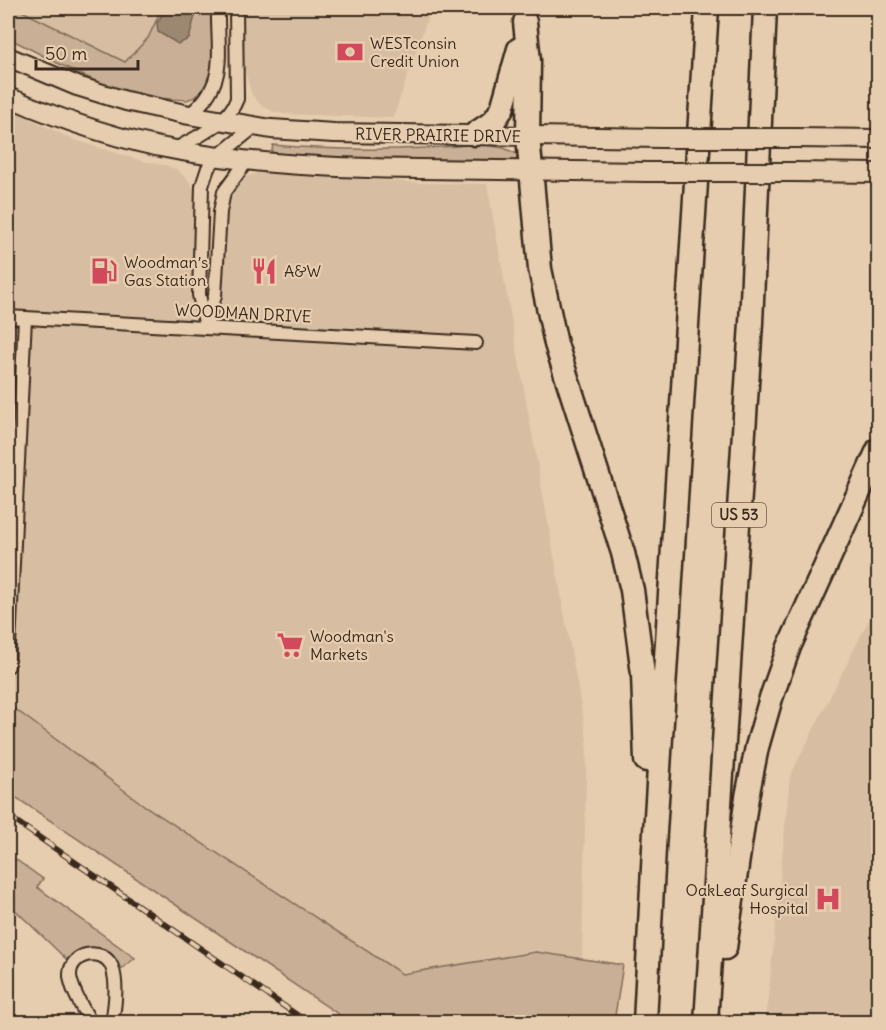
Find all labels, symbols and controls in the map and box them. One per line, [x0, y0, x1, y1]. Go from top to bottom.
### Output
scale bar [36, 33, 138, 71]
place label: WESTconsin Credit Union [370, 33, 459, 71]
bank icon: WESTconsin Credit Union [335, 37, 365, 67]
text: 50 m [45, 42, 87, 65]
street label: RIVER PRAIRIE DRIVE [355, 124, 521, 146]
place label: Woodman’s Gas Station [124, 252, 208, 290]
fuel station icon: Woodman’s Gas Station [89, 256, 119, 286]
restaurant icon: A&W [249, 256, 279, 286]
place label: A&W [284, 261, 322, 281]
street label: WOODMAN DRIVE [174, 299, 312, 327]
road number: US 53 [712, 503, 766, 527]
place label: Woodman's Markets [310, 626, 394, 664]
supermarket icon: Woodman's Markets [275, 630, 305, 660]
place label: OakLeaf Surgical Hospital [686, 880, 808, 918]
hospital icon: OakLeaf Surgical Hospital [813, 884, 843, 914]

